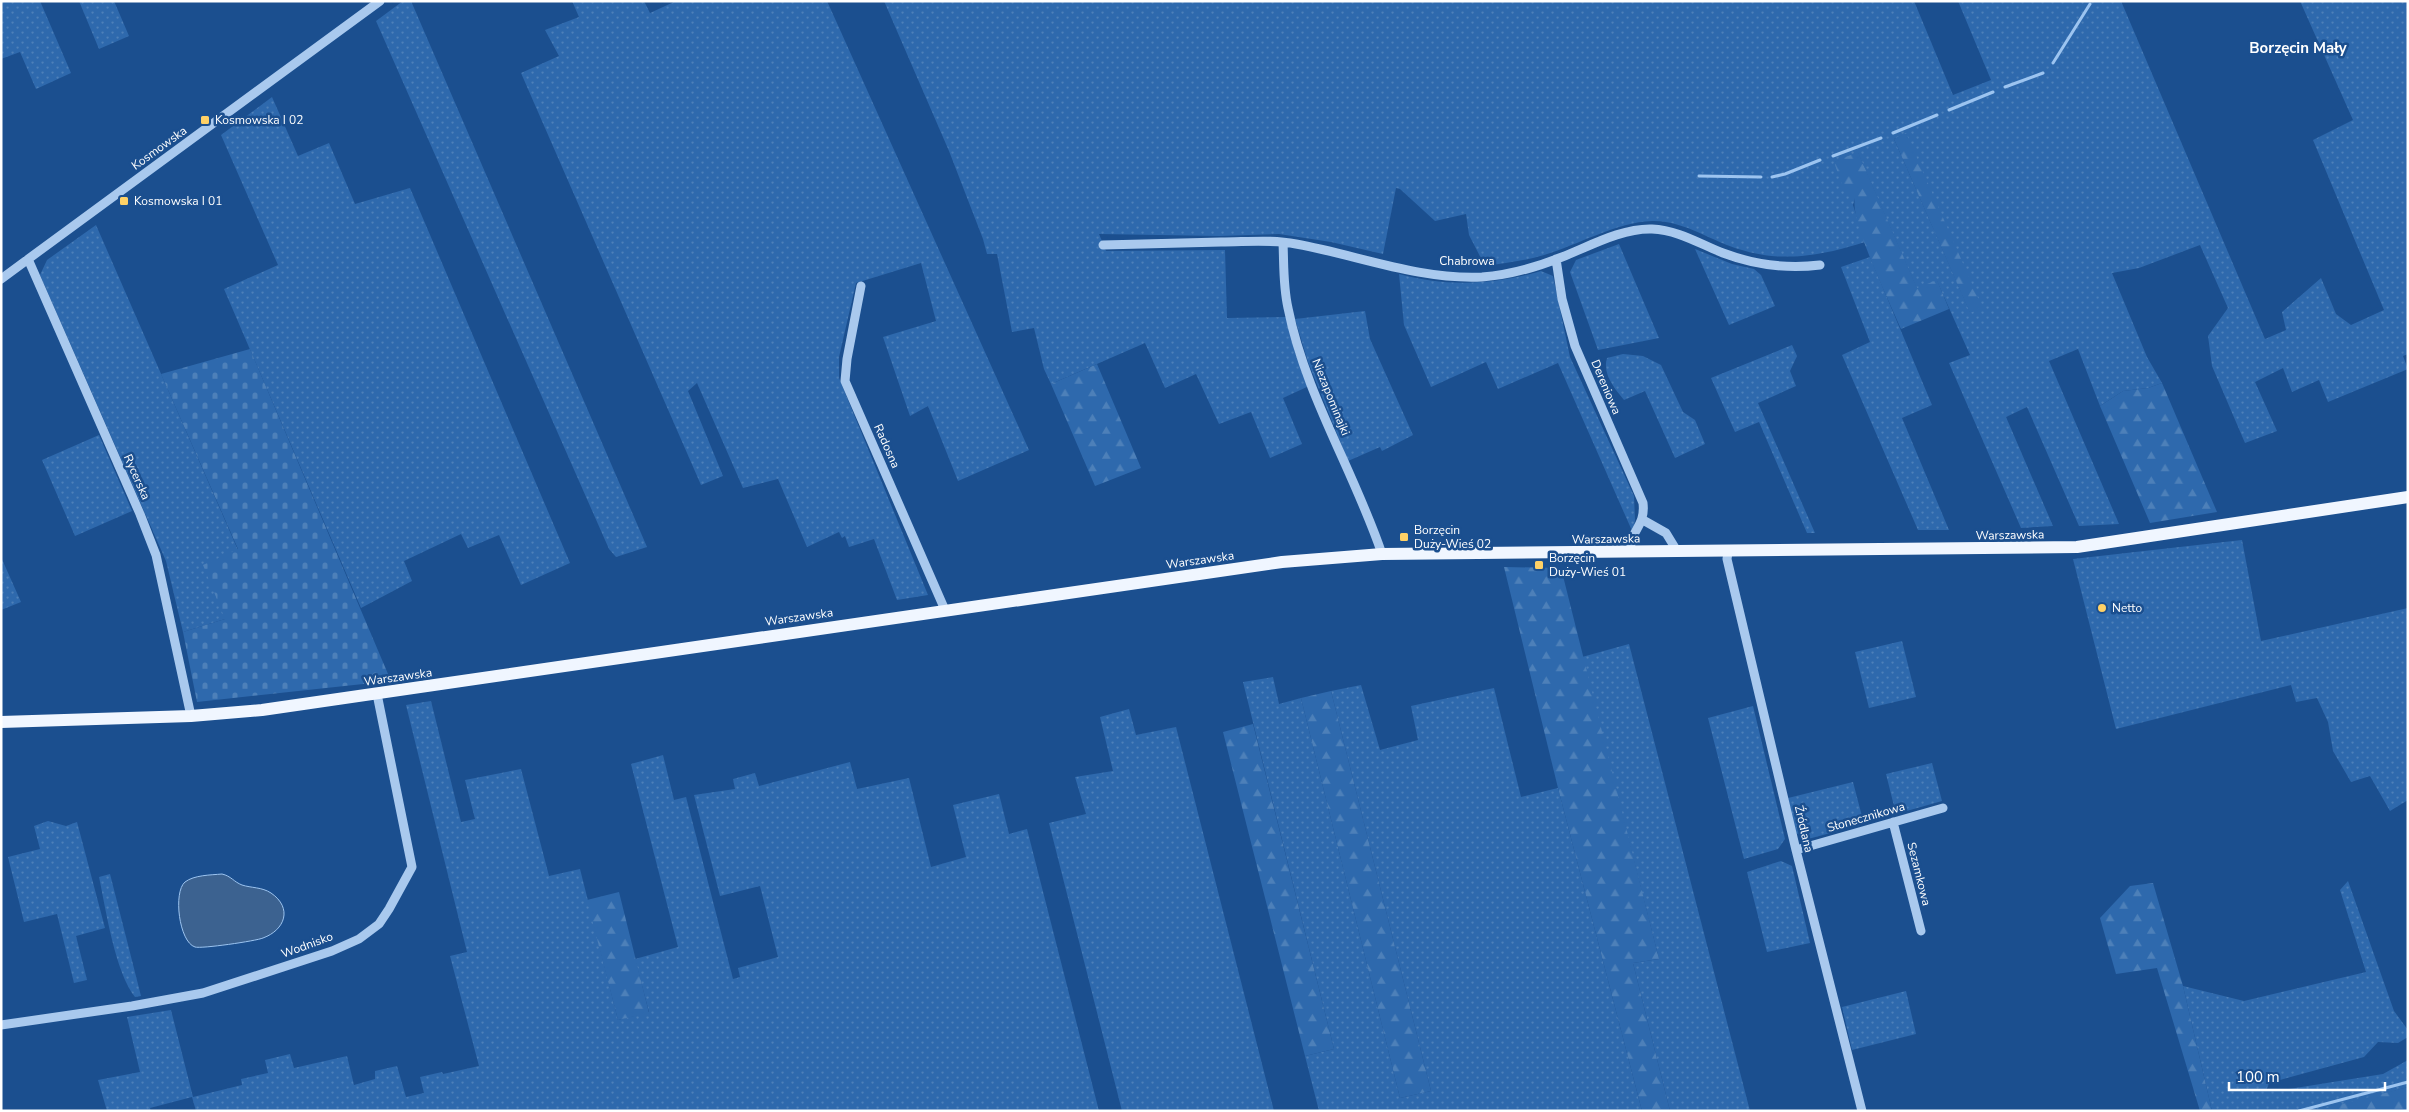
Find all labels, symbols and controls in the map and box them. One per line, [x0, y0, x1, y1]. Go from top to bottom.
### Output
district label: Borzęcin Mały [2249, 38, 2347, 58]
place label: Kosmowska I 02 [215, 112, 303, 128]
marker: Kosmowska I 02 [199, 114, 211, 126]
street label: Kosmowska [128, 123, 190, 173]
place label: Kosmowska I 01 [134, 193, 222, 209]
marker: Kosmowska I 01 [118, 195, 130, 207]
street label: Chabrowa [1439, 253, 1495, 269]
street label: Niezapominajki [1308, 356, 1354, 438]
street label: Dereniowa [1587, 357, 1625, 417]
street label: Radosna [870, 421, 904, 471]
street label: Rycerska [120, 452, 154, 502]
place label: Borzęcin Duży-Wieś 02 [1414, 522, 1491, 552]
street label: Warszawska [1976, 526, 2044, 544]
street label: Warszawska [1572, 530, 1640, 548]
marker: Borzęcin Duży-Wieś 02 [1398, 531, 1410, 543]
street label: Warszawska [1165, 547, 1235, 573]
place label: Borzęcin Duży-Wieś 01 [1549, 550, 1626, 580]
marker: Borzęcin Duży-Wieś 01 [1533, 559, 1545, 571]
place label: Netto [2112, 600, 2142, 616]
marker: Netto [2096, 602, 2108, 614]
street label: Warszawska [764, 604, 834, 630]
street label: Warszawska [363, 664, 433, 690]
street label: Słonecznikowa [1825, 798, 1907, 836]
street label: Źródlana [1791, 804, 1817, 854]
street label: Sezamkowa [1903, 841, 1935, 907]
street label: Wodnisko [279, 928, 335, 962]
scale bar [2229, 1060, 2385, 1092]
text: 100 m [2236, 1067, 2280, 1087]

